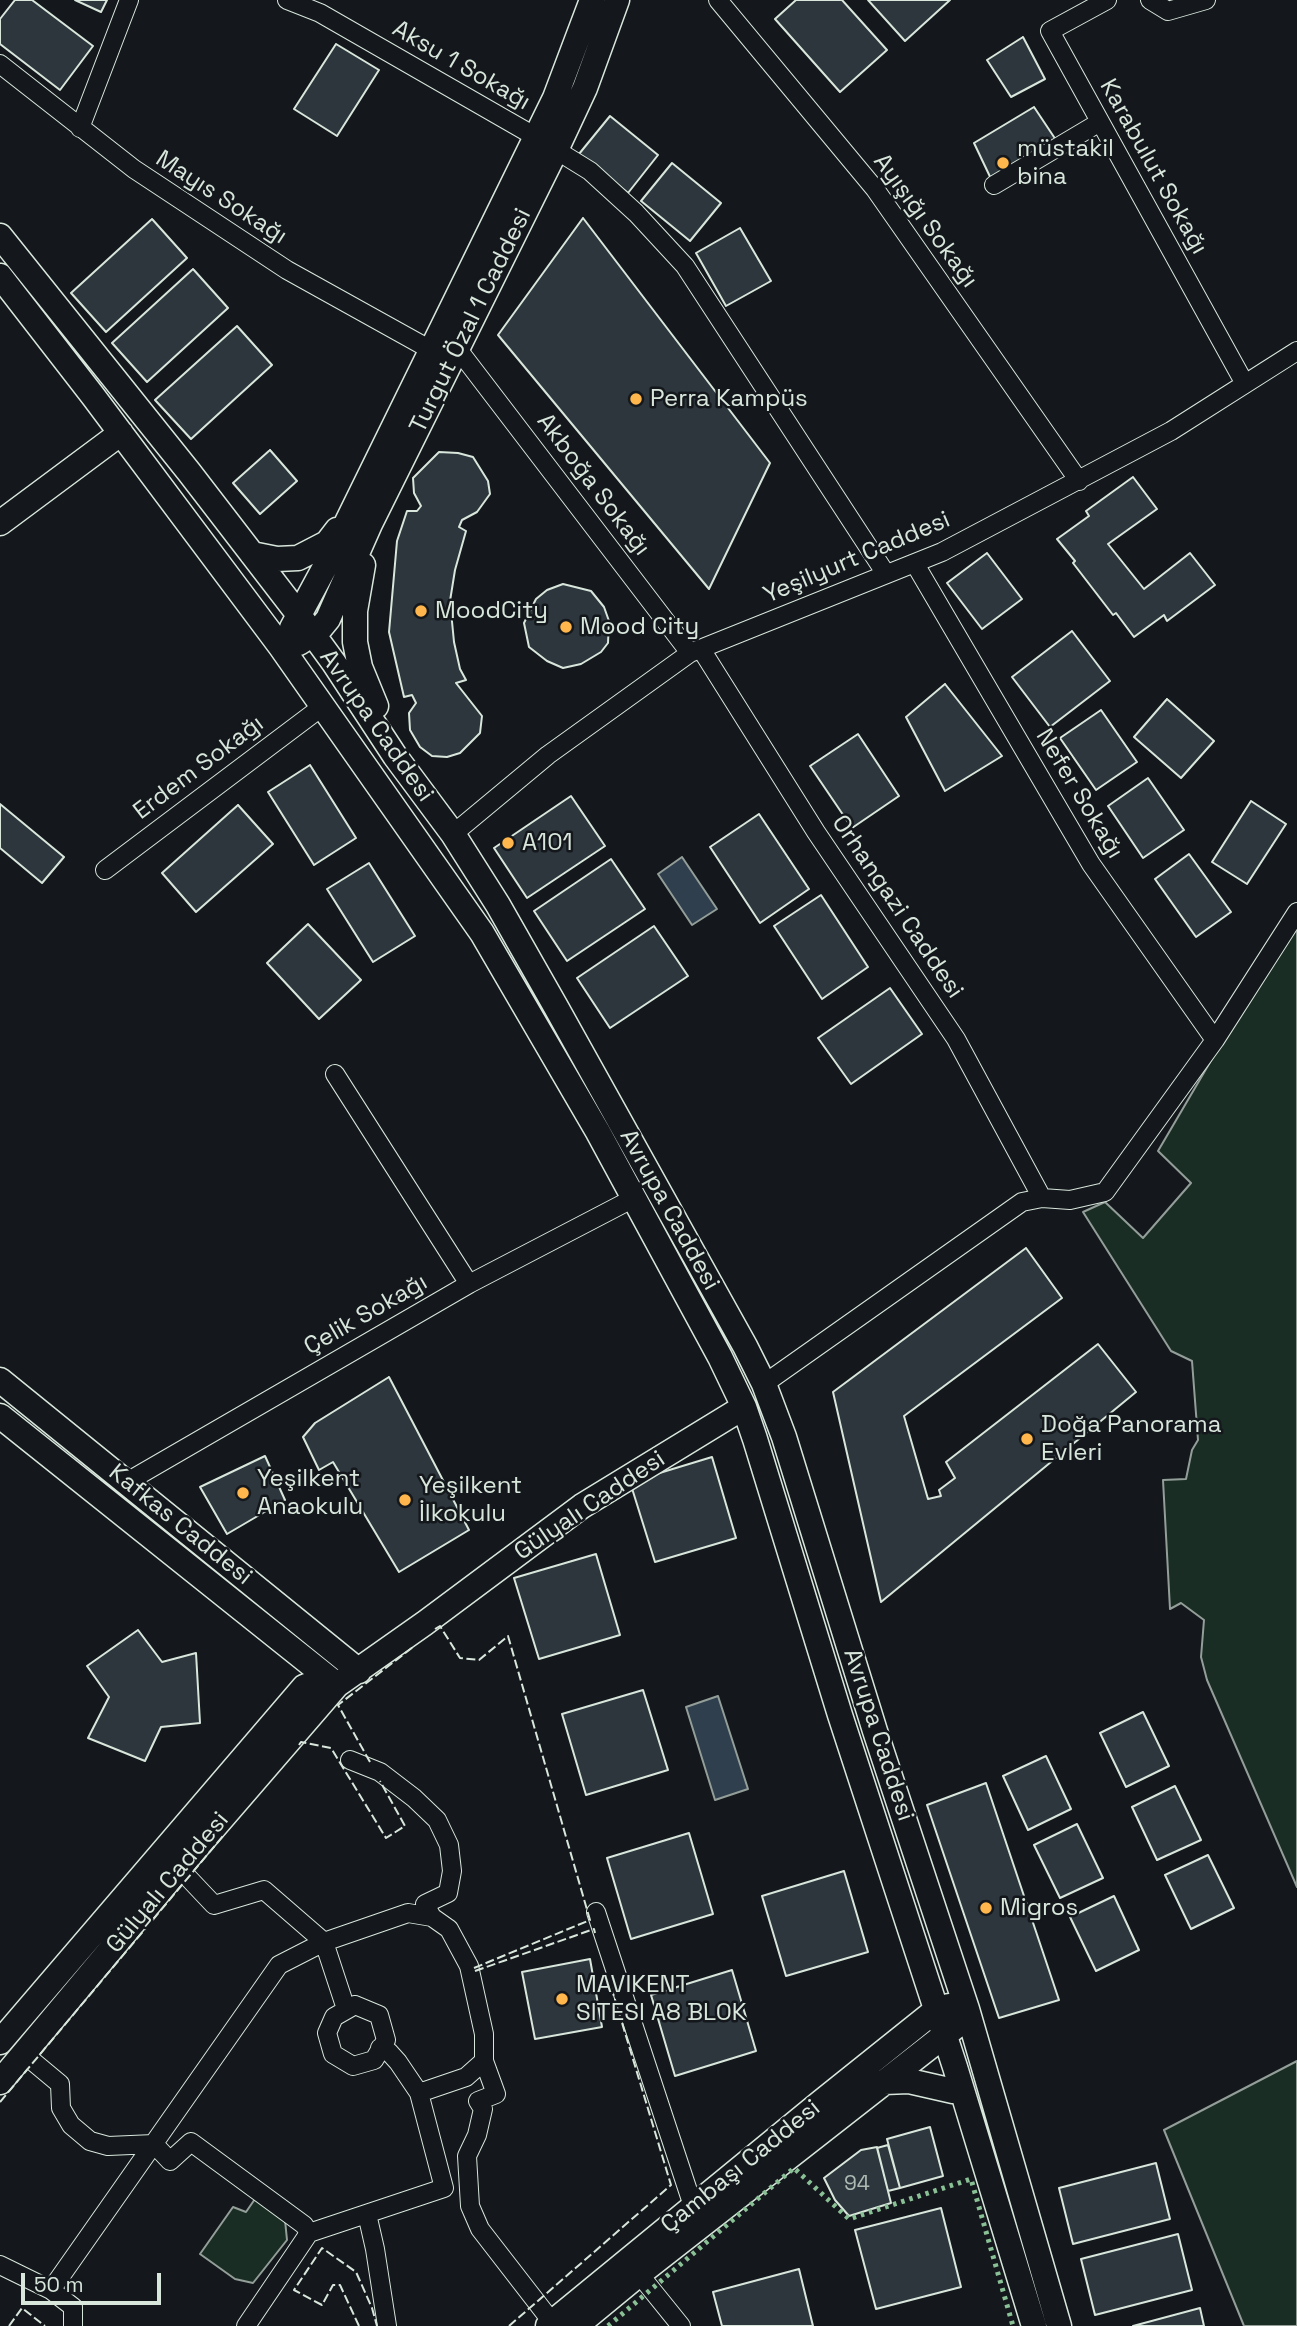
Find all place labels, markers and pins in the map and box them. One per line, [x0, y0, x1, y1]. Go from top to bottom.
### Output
place label: müstakil bina [1017, 135, 1114, 191]
marker: müstakil bina [995, 155, 1011, 171]
place label: Perra Kampüs [650, 385, 808, 413]
marker: Perra Kampüs [628, 391, 644, 407]
place label: MoodCity [435, 597, 548, 625]
marker: MoodCity [413, 603, 429, 619]
place label: Mood City [580, 613, 699, 641]
marker: Mood City [558, 619, 574, 635]
place label: A101 [522, 829, 573, 857]
marker: A101 [500, 835, 516, 851]
place label: Doğa Panorama Evleri [1041, 1411, 1221, 1467]
marker: Doğa Panorama Evleri [1019, 1431, 1035, 1447]
place label: Yeşilkent Anaokulu [257, 1465, 363, 1521]
place label: Yeşilkent İlkokulu [419, 1472, 522, 1528]
marker: Yeşilkent Anaokulu [235, 1485, 251, 1501]
marker: Yeşilkent İlkokulu [397, 1492, 413, 1508]
place label: Migros [1000, 1894, 1078, 1922]
marker: Migros [978, 1900, 994, 1916]
place label: MAVIKENT SITESI A8 BLOK [576, 1971, 746, 2027]
marker: MAVIKENT SITESI A8 BLOK [554, 1991, 570, 2007]

